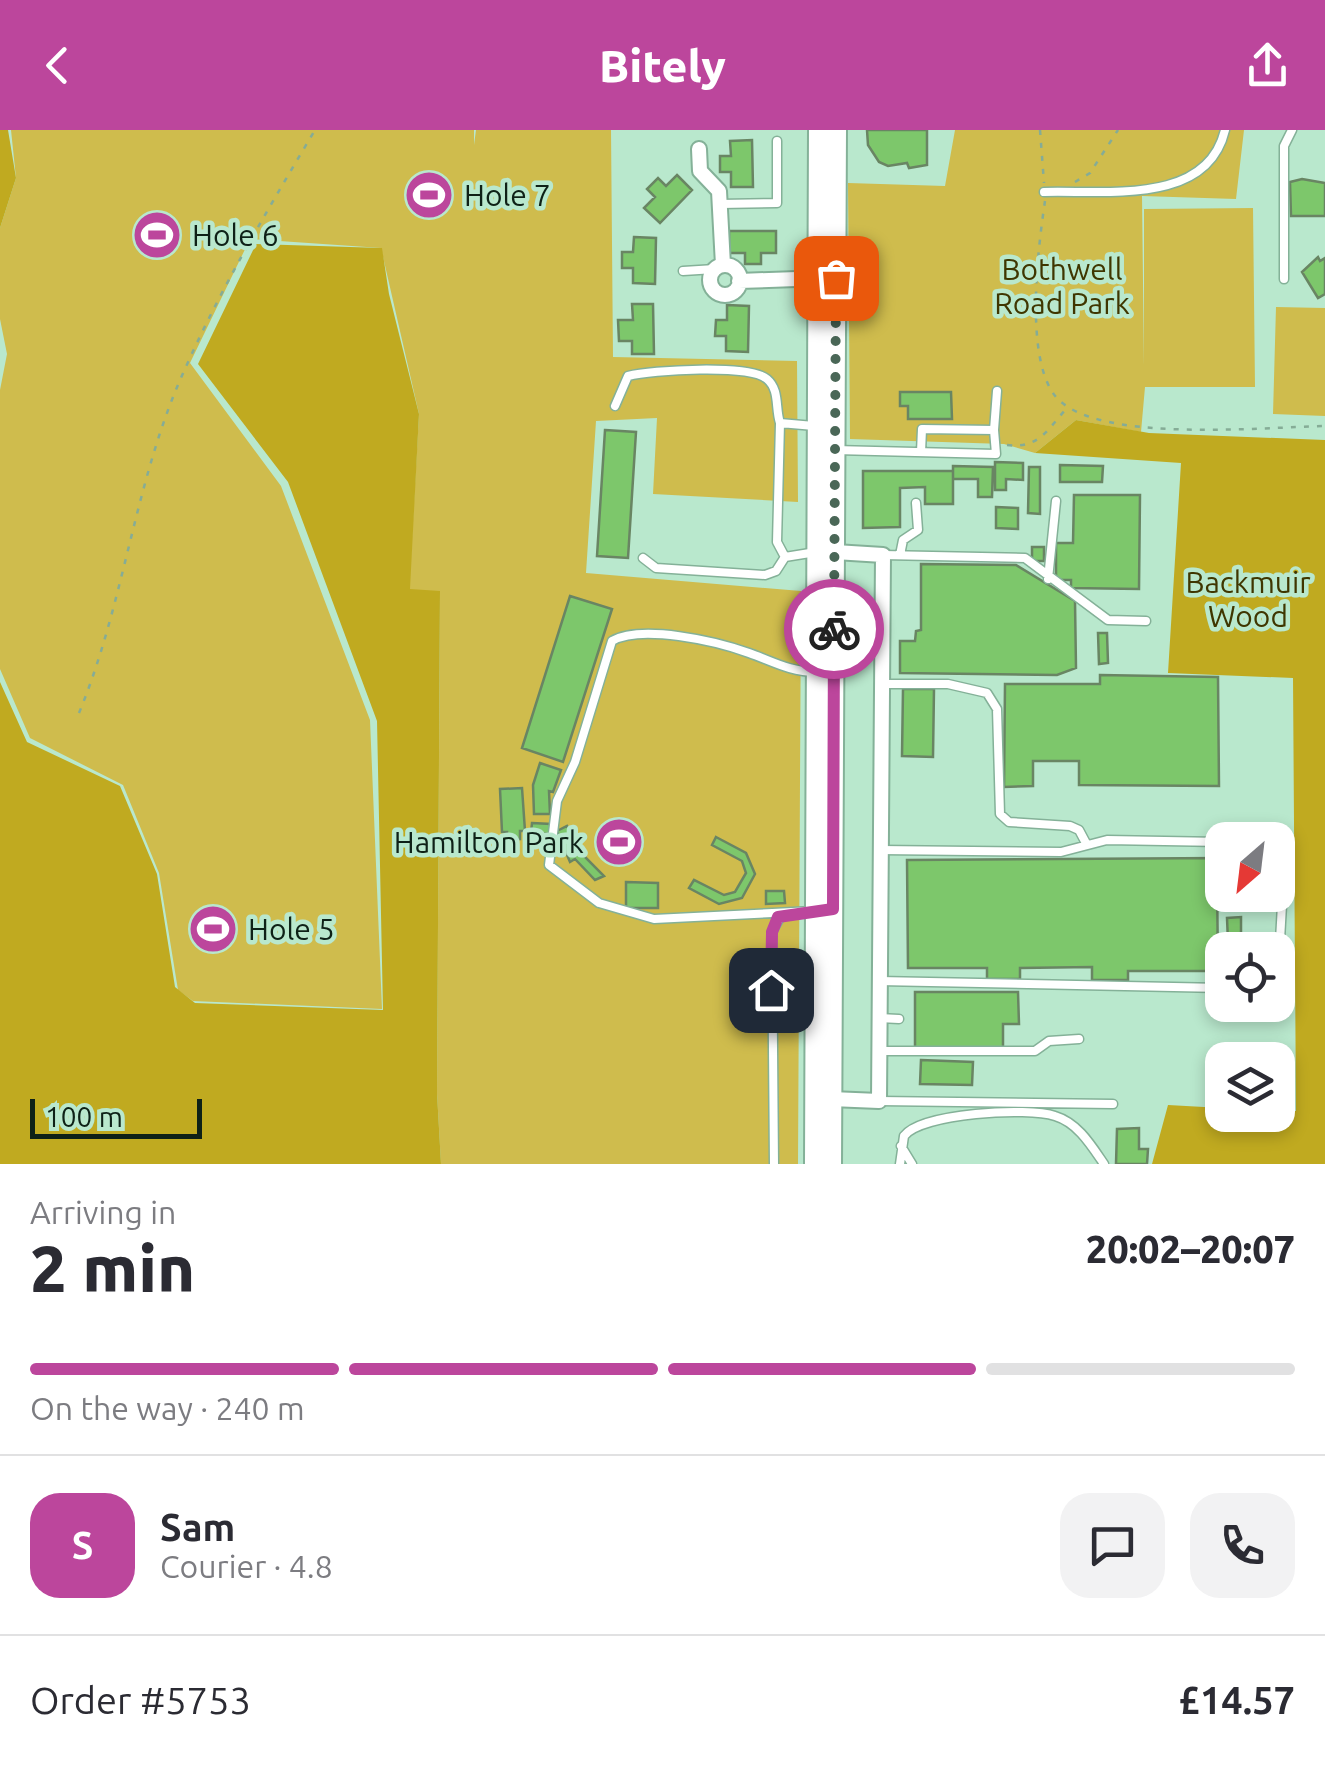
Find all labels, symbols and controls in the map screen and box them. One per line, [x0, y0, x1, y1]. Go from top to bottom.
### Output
icon: back [30, 38, 85, 93]
icon: share [1240, 38, 1295, 93]
text: Bitely [599, 40, 726, 91]
sports icon: Hole 7 [403, 169, 455, 221]
place label: Hole 7 [464, 178, 551, 212]
sports icon: Hole 6 [131, 209, 183, 261]
place label: Hole 6 [192, 218, 279, 252]
pin [794, 236, 879, 321]
icon: bag [809, 251, 864, 306]
park label: Bothwell Road Park [994, 252, 1130, 320]
park label: Backmuir Wood [1185, 565, 1311, 633]
courier [784, 579, 884, 679]
icon: bike [807, 602, 862, 657]
sports icon: Hamilton Park [593, 816, 645, 868]
north arrow [1205, 822, 1295, 912]
map controls [1205, 822, 1295, 1132]
place label: Hamilton Park [394, 825, 584, 859]
sports icon: Hole 5 [187, 903, 239, 955]
place label: Hole 5 [248, 912, 335, 946]
button: locate [1205, 932, 1295, 1022]
pin [729, 948, 814, 1033]
icon: home [744, 963, 799, 1018]
button: layers [1205, 1042, 1295, 1132]
scale bar [30, 1094, 202, 1138]
text: 100 m [45, 1101, 123, 1132]
text: Arriving in [30, 1194, 176, 1230]
text: 20:02–20:07 [1086, 1228, 1295, 1270]
text: 2 min [30, 1231, 195, 1304]
text: On the way · 240 m [30, 1390, 305, 1426]
button: chat [1060, 1493, 1165, 1598]
button: phone [1190, 1493, 1295, 1598]
text: Sam [160, 1506, 235, 1548]
text: S [72, 1524, 93, 1566]
text: Courier · 4.8 [160, 1548, 333, 1584]
text: Order #5753 [30, 1679, 251, 1721]
text: £14.57 [1178, 1679, 1295, 1721]

